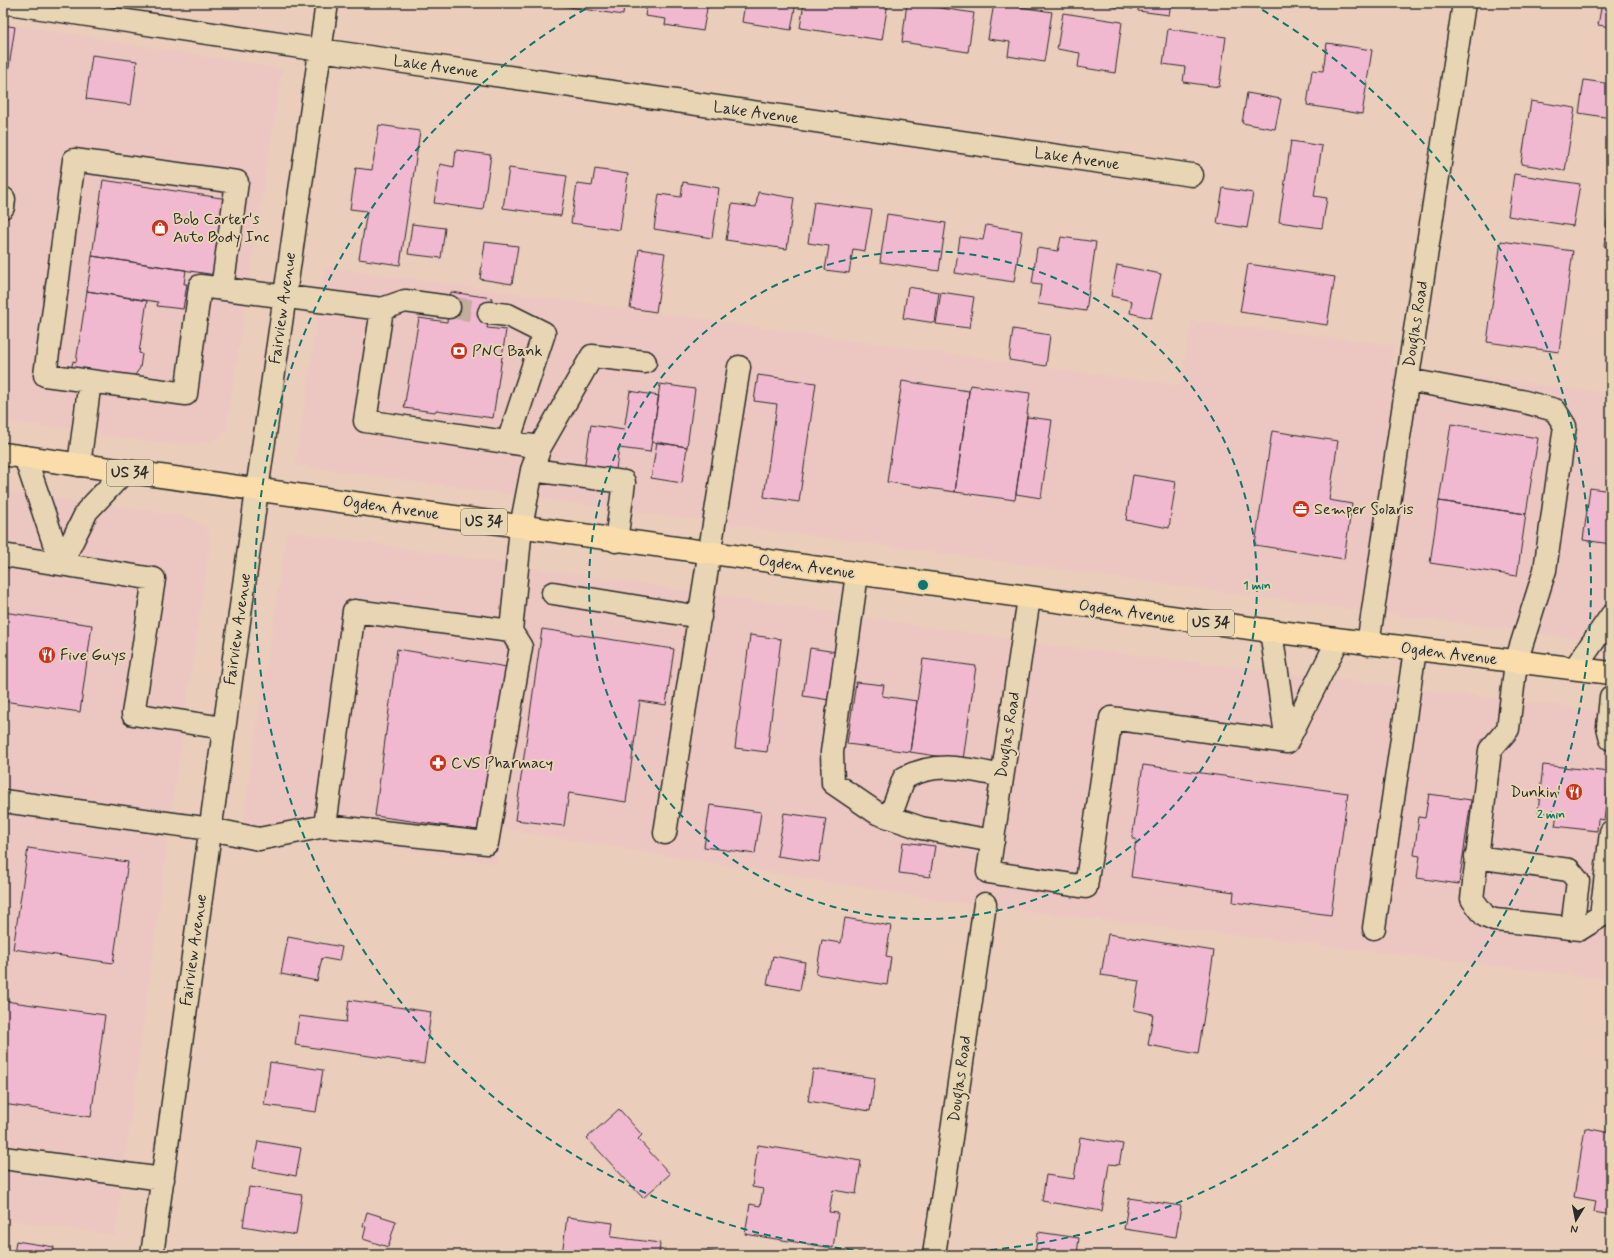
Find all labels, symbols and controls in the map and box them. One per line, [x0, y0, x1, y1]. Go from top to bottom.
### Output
street label: Lake Avenue [392, 51, 481, 83]
street label: Lake Avenue [712, 97, 801, 129]
street label: Lake Avenue [1033, 143, 1122, 175]
place label: Bob Carter's Auto Body Inc [173, 209, 269, 248]
shop icon: Bob Carter's Auto Body Inc [150, 218, 170, 238]
street label: Fairview Avenue [265, 251, 301, 365]
street label: Douglas Road [1399, 279, 1434, 369]
bank icon: PNC Bank [449, 341, 469, 361]
place label: PNC Bank [472, 341, 543, 362]
road number: US 34 [107, 460, 153, 486]
street label: Ogden Avenue [341, 491, 441, 525]
office icon: Semper Solaris [1291, 499, 1311, 519]
place label: Semper Solaris [1314, 499, 1414, 520]
road number: US 34 [461, 509, 507, 535]
street label: Ogden Avenue [757, 550, 857, 584]
street label: Fairview Avenue [220, 572, 256, 686]
centre of rings [916, 578, 930, 592]
text: 1 min [1243, 578, 1271, 594]
street label: Ogden Avenue [1077, 595, 1177, 629]
road number: US 34 [1188, 610, 1234, 636]
street label: Ogden Avenue [1399, 638, 1499, 670]
restaurant icon: Five Guys [37, 645, 57, 665]
place label: Five Guys [60, 645, 126, 666]
street label: Douglas Road [991, 690, 1026, 780]
pharmacy icon: CVS Pharmacy [428, 753, 448, 773]
place label: CVS Pharmacy [451, 753, 553, 774]
place label: Dunkin' [1510, 782, 1561, 803]
restaurant icon: Dunkin' [1564, 782, 1584, 802]
text: 2 min [1537, 807, 1565, 823]
street label: Fairview Avenue [176, 893, 212, 1007]
street label: Douglas Road [944, 1034, 977, 1124]
north arrow [1556, 1200, 1596, 1240]
text: N [1570, 1221, 1579, 1236]

